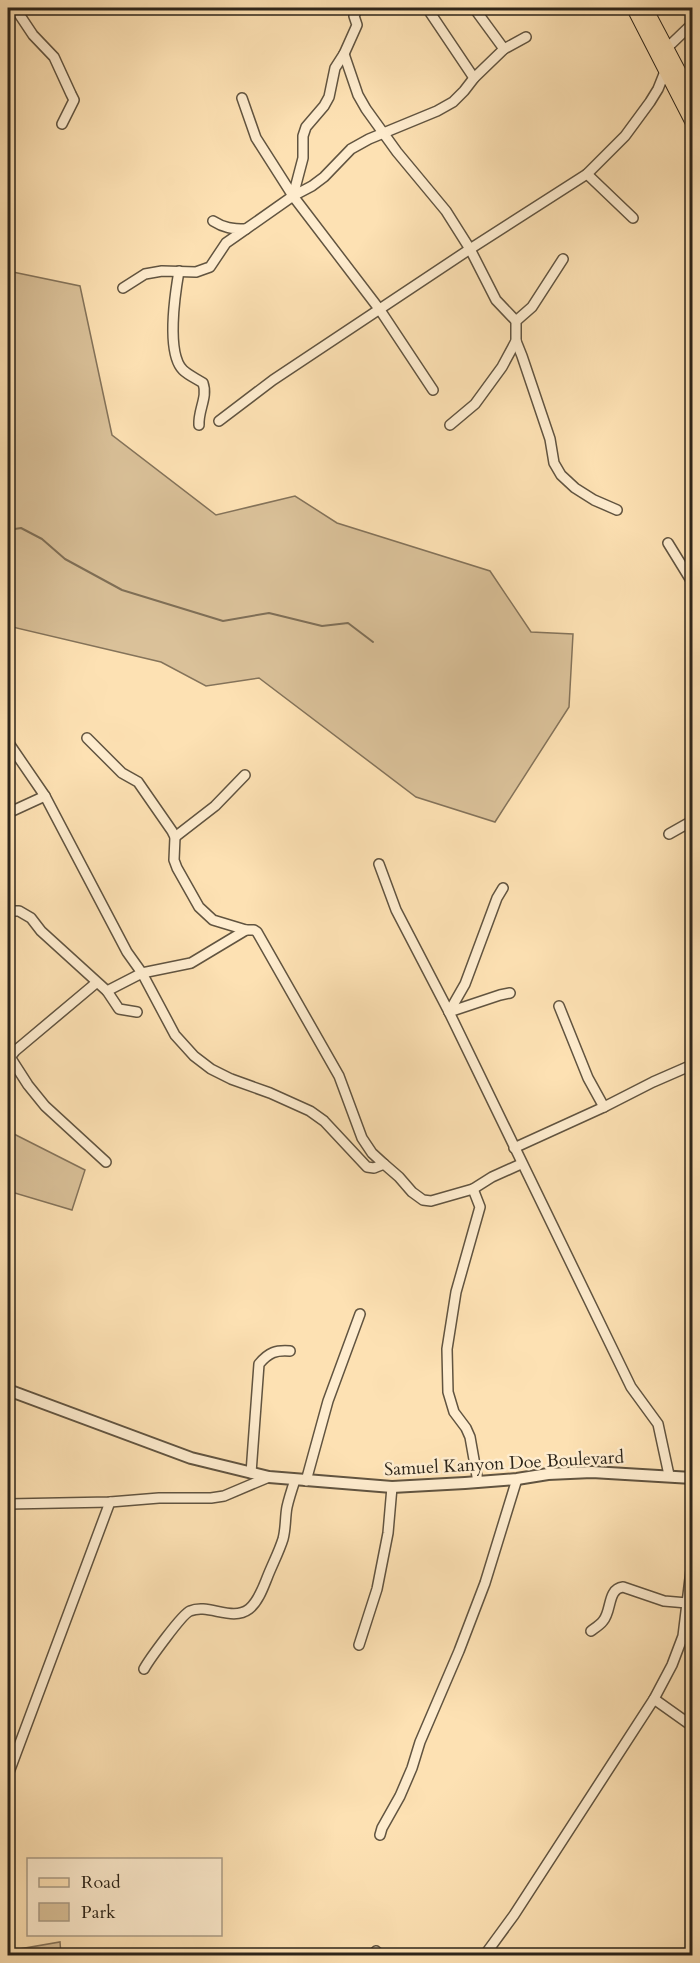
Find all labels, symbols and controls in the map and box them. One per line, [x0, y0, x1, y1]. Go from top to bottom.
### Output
street label: Samuel Kanyon Doe Boulevard [383, 1445, 625, 1482]
legend [27, 1858, 222, 1936]
text: Road [81, 1870, 121, 1895]
text: Park [81, 1900, 116, 1925]

